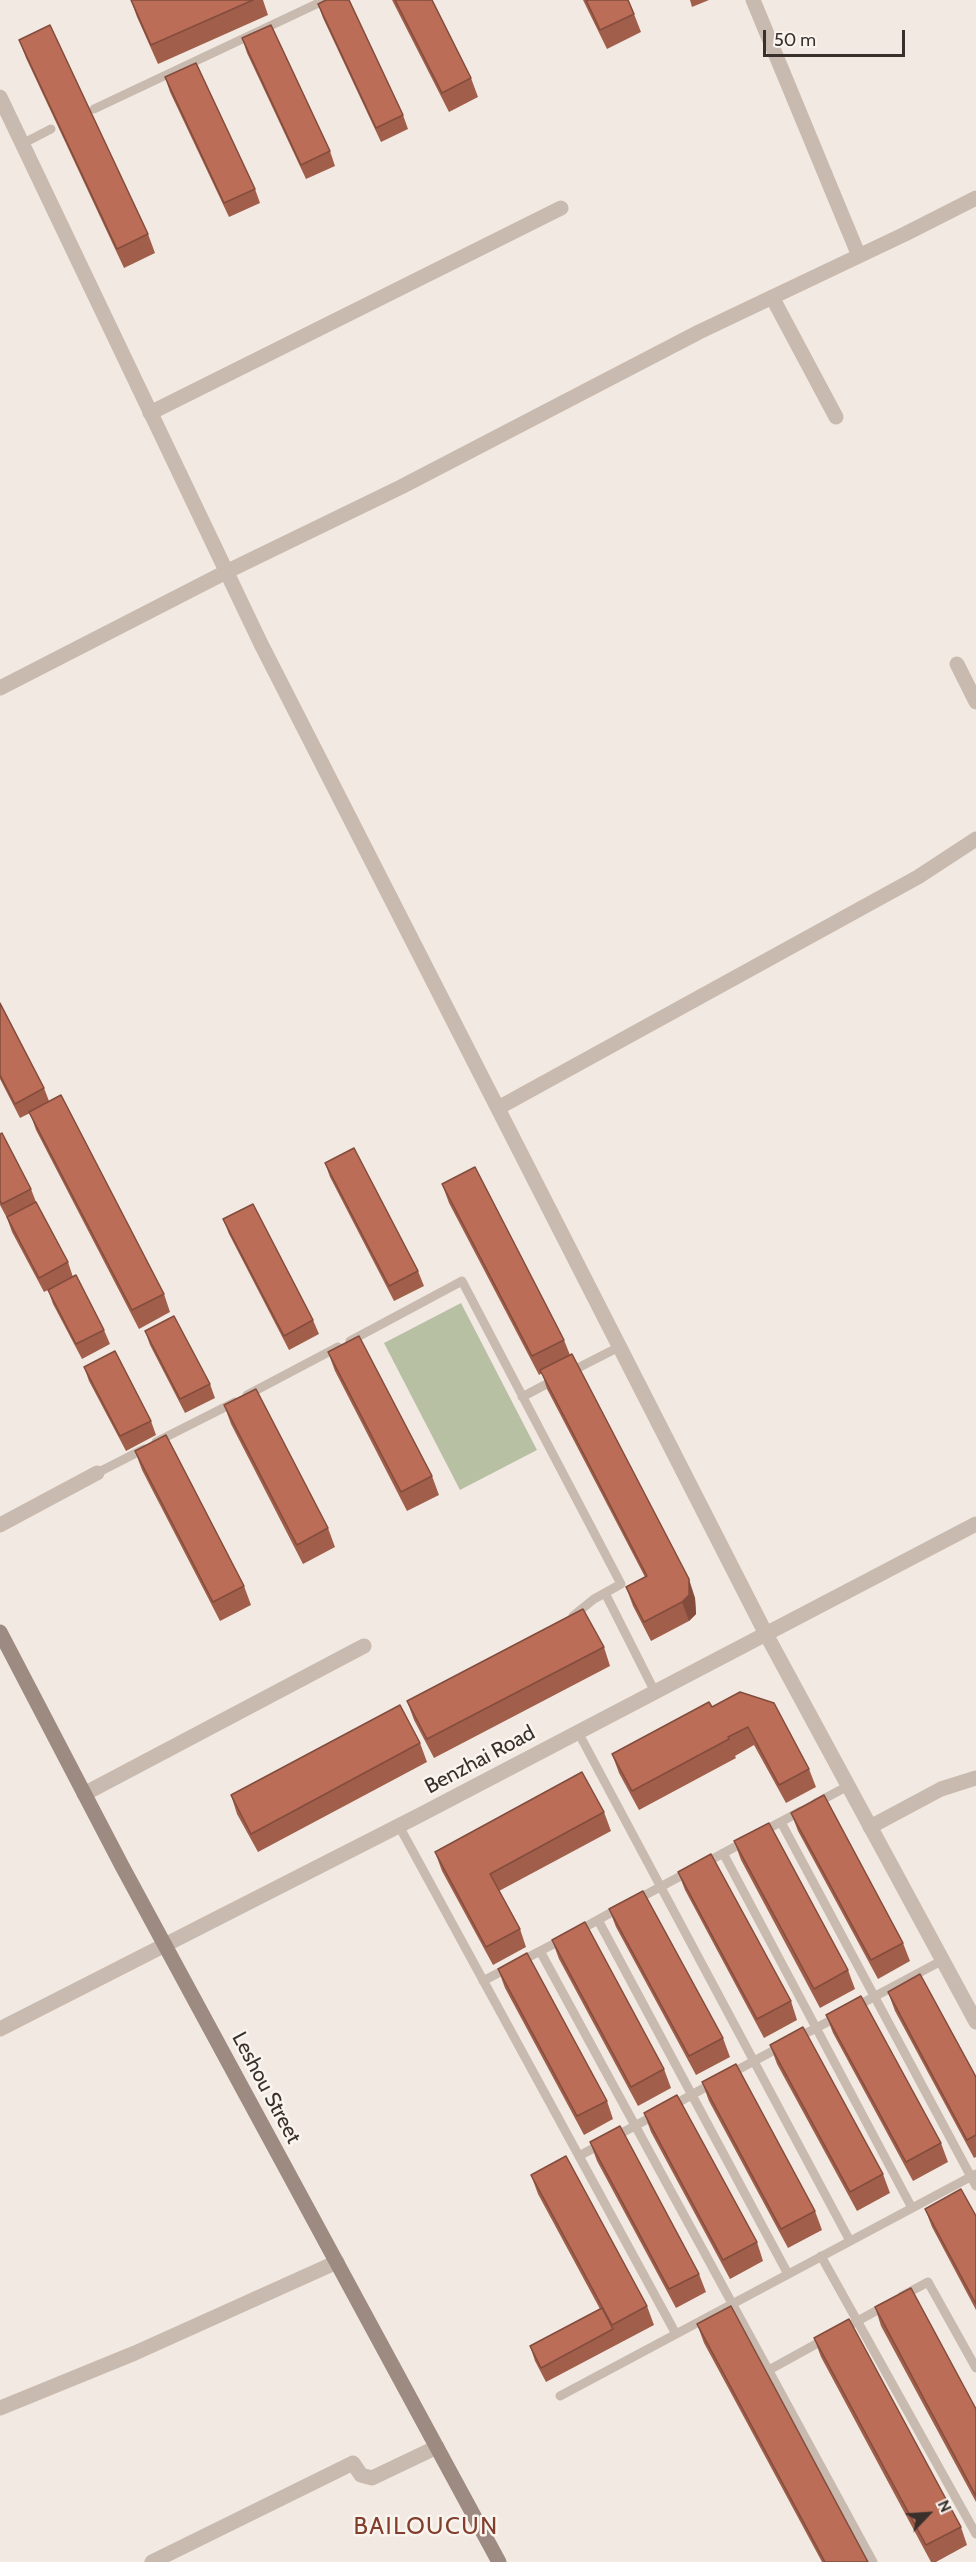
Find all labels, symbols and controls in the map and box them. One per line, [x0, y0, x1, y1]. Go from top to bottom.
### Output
scale bar [766, 18, 908, 56]
text: 50 m [774, 29, 816, 51]
street label: Benzhai Road [421, 1720, 539, 1800]
street label: Leshou Street [226, 2028, 306, 2148]
north arrow [898, 2484, 958, 2544]
text: N [934, 2497, 956, 2515]
district label: BAILOUCUN [353, 2513, 499, 2541]

